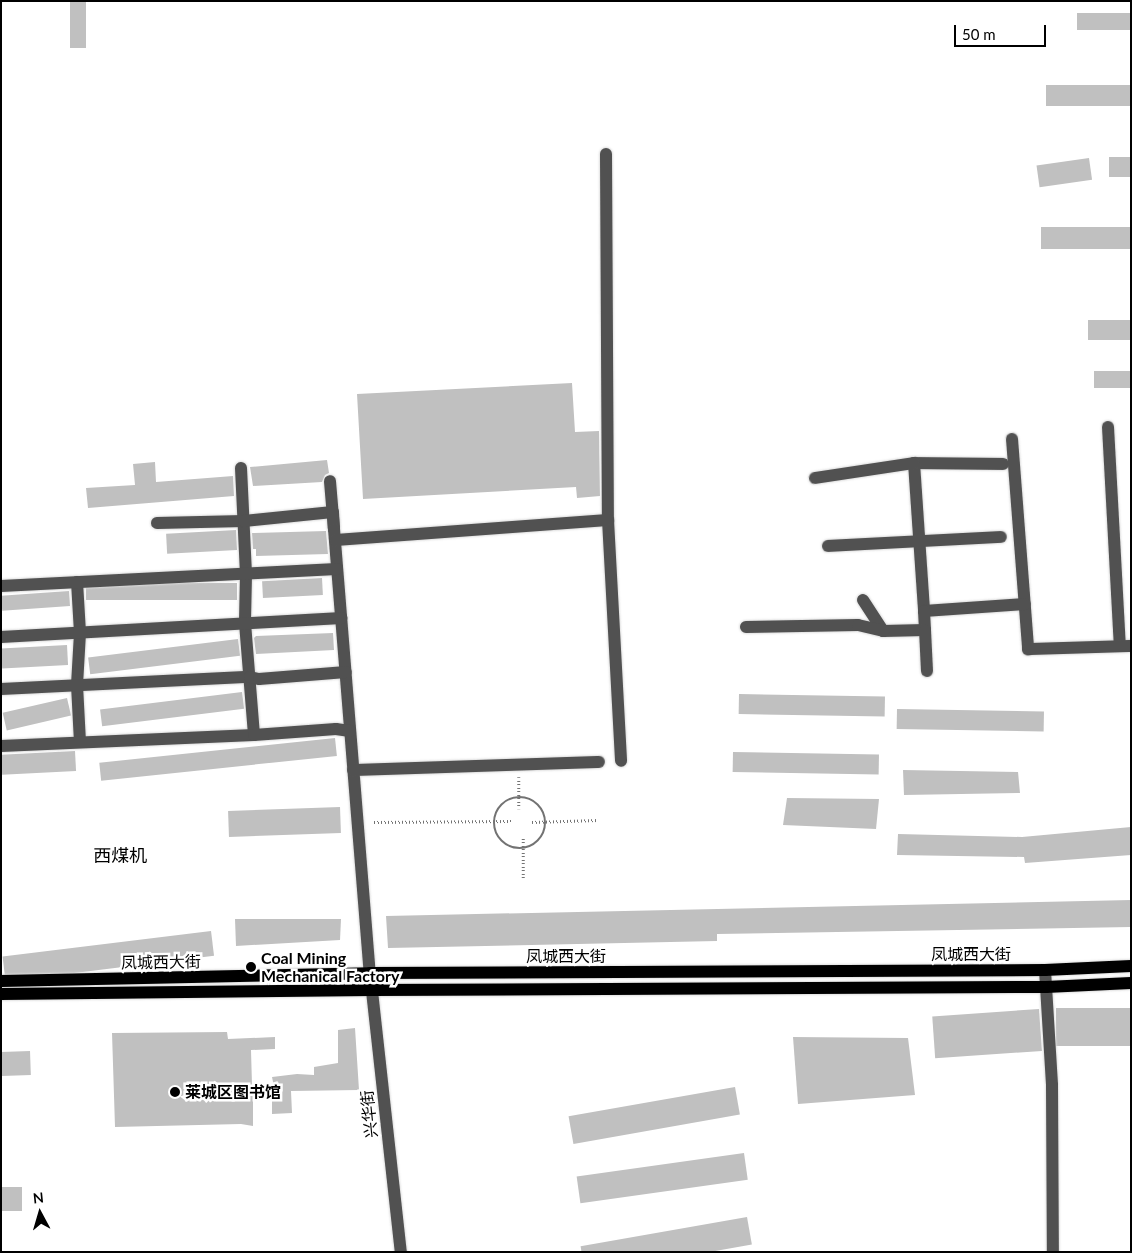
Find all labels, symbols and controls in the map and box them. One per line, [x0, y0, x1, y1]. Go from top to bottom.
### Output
scale bar [957, 15, 1050, 47]
text: 50 m [962, 25, 996, 43]
district label: 西煤机 [93, 844, 147, 866]
street label: 凤城西大街 [931, 944, 1011, 964]
street label: 凤城西大街 [526, 946, 606, 966]
place label: Coal Mining Mechanical Factory [261, 948, 399, 986]
street label: 凤城西大街 [121, 952, 201, 972]
marker: Coal Mining Mechanical Factory [245, 961, 257, 973]
place label: 莱城区图书馆 [185, 1082, 281, 1102]
marker: 莱城区图书馆 [169, 1086, 181, 1098]
street label: 兴华街 [357, 1089, 381, 1139]
north arrow [15, 1188, 65, 1238]
text: N [32, 1189, 45, 1207]

